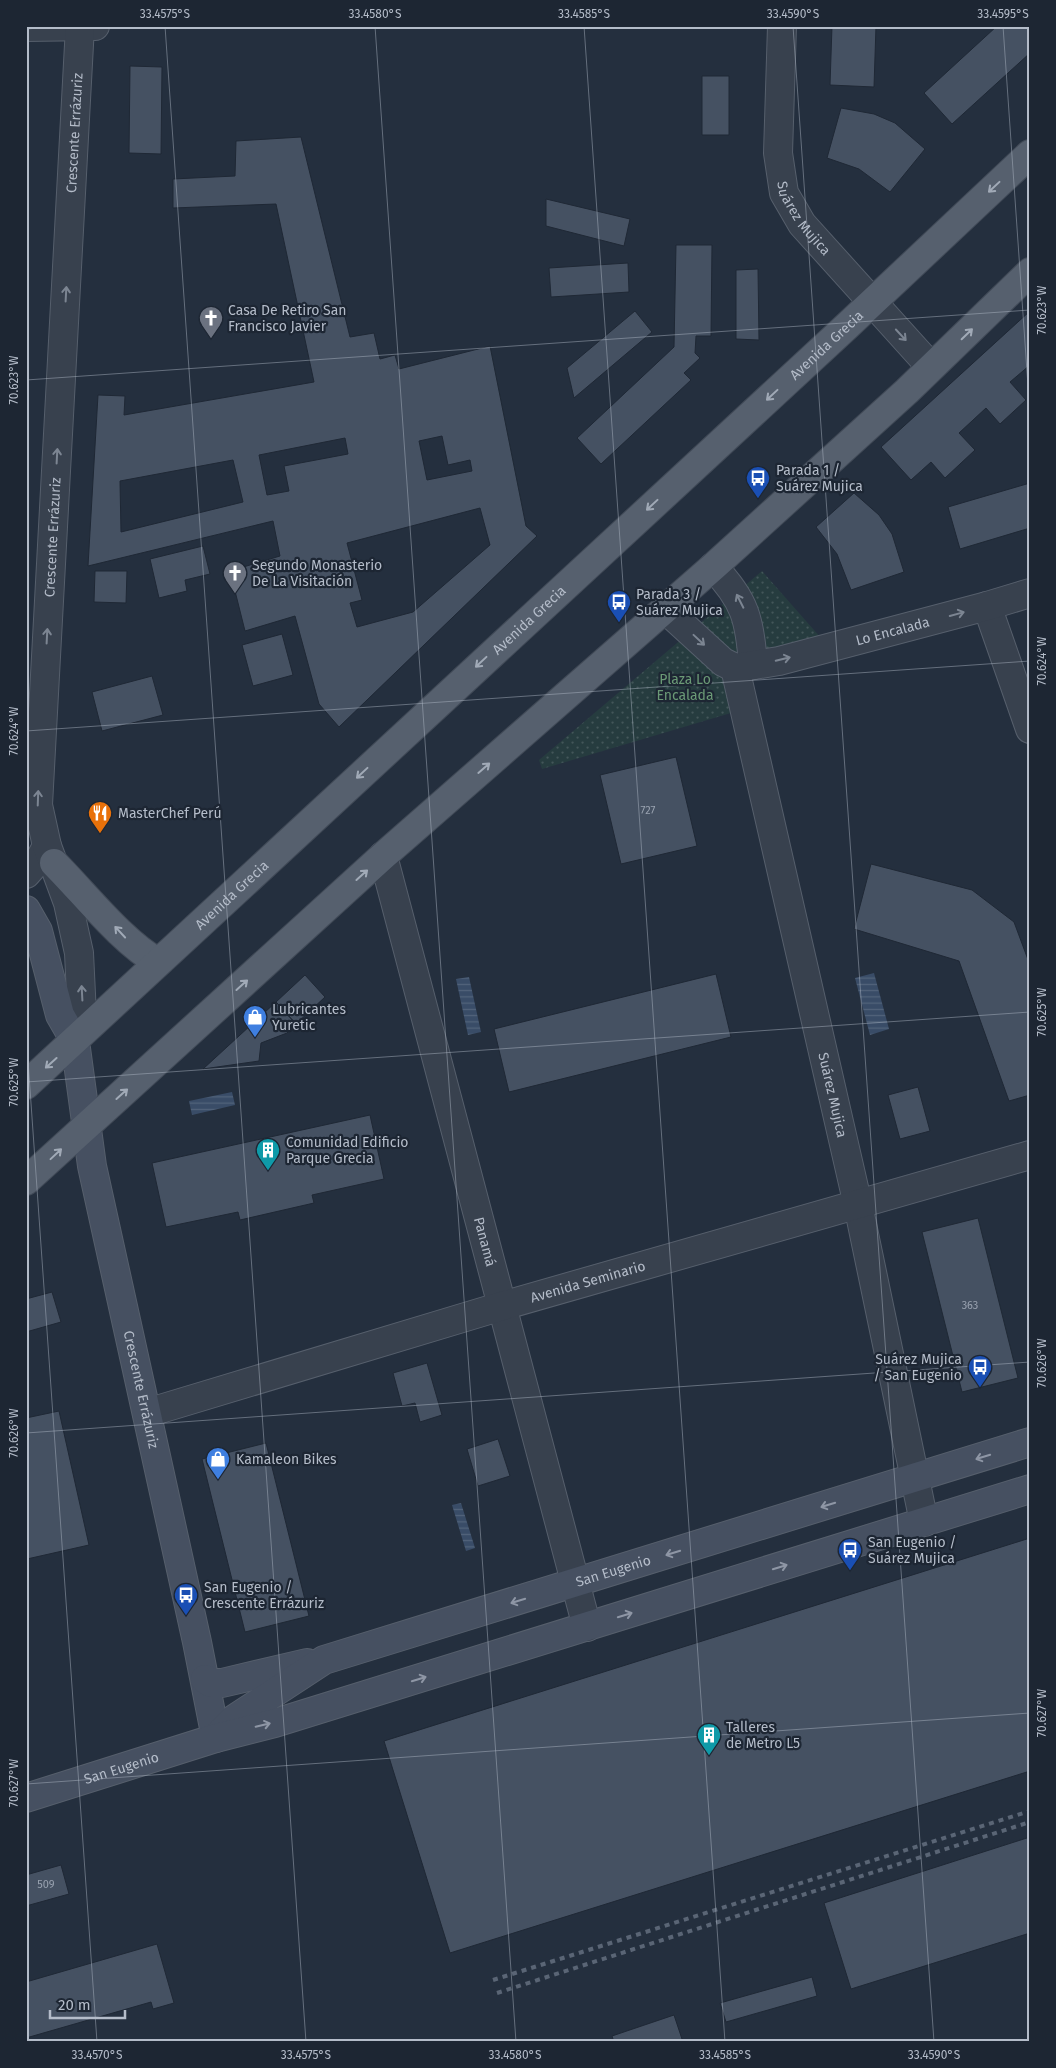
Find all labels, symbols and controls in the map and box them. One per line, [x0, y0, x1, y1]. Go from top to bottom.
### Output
text: 33.4575°S [140, 7, 191, 21]
text: 33.4580°S [349, 7, 402, 21]
text: 33.4585°S [558, 7, 610, 21]
text: 33.4590°S [767, 7, 820, 21]
text: 33.4595°S [977, 7, 1029, 21]
street label: Crescente Errázuriz [63, 72, 86, 193]
street label: Suárez Mujica [774, 180, 835, 259]
one-way arrow [988, 181, 1000, 193]
text: 70.623°W [1035, 285, 1049, 334]
one-way arrow [61, 286, 70, 302]
place label: Casa De Retiro San Francisco Javier [228, 302, 346, 335]
church icon: Casa De Retiro San Francisco Javier [198, 305, 224, 339]
street label: Avenida Grecia [786, 307, 867, 383]
one-way arrow [895, 328, 907, 341]
one-way arrow [961, 328, 973, 340]
text: 70.623°W [7, 355, 21, 404]
one-way arrow [765, 389, 778, 401]
one-way arrow [52, 449, 61, 465]
place label: Parada 1 / Suárez Mujica [776, 462, 863, 495]
bus stop icon: Parada 1 / Suárez Mujica [745, 465, 771, 499]
street label: Crescente Errázuriz [41, 477, 64, 598]
one-way arrow [645, 499, 658, 511]
place label: Segundo Monasterio De La Visitación [252, 557, 382, 590]
church icon: Segundo Monasterio De La Visitación [222, 560, 248, 594]
street label: Avenida Grecia [489, 582, 569, 658]
place label: Parada 3 / Suárez Mujica [636, 586, 723, 619]
bus stop icon: Parada 3 / Suárez Mujica [606, 589, 632, 623]
one-way arrow [735, 594, 744, 609]
one-way arrow [949, 609, 965, 618]
street label: Lo Encalada [854, 613, 931, 649]
one-way arrow [42, 628, 52, 644]
one-way arrow [693, 634, 706, 646]
text: 70.624°W [1035, 636, 1049, 686]
one-way arrow [775, 654, 791, 663]
one-way arrow [474, 657, 487, 668]
park label: Plaza Lo Encalada [656, 671, 714, 704]
text: 70.624°W [7, 706, 21, 756]
one-way arrow [477, 762, 490, 773]
one-way arrow [355, 767, 368, 779]
one-way arrow [33, 790, 43, 806]
restaurant icon: MasterChef Perú [87, 800, 113, 834]
house number: 727 [641, 804, 656, 817]
place label: MasterChef Perú [118, 805, 222, 822]
street label: Avenida Grecia [191, 857, 272, 933]
one-way arrow [356, 869, 368, 881]
one-way arrow [114, 925, 126, 938]
one-way arrow [236, 979, 249, 991]
one-way arrow [78, 986, 87, 1002]
text: 70.625°W [1035, 987, 1049, 1036]
place label: Lubricantes Yuretic [272, 1001, 346, 1034]
shop icon: Lubricantes Yuretic [242, 1004, 268, 1038]
street label: Suárez Mujica [815, 1051, 851, 1139]
text: 70.625°W [7, 1057, 21, 1106]
one-way arrow [44, 1057, 57, 1069]
one-way arrow [115, 1089, 128, 1100]
place label: Comunidad Edificio Parque Grecia [286, 1134, 409, 1167]
building icon: Comunidad Edificio Parque Grecia [255, 1137, 281, 1171]
one-way arrow [50, 1148, 62, 1160]
street label: Panamá [470, 1215, 500, 1268]
street label: Avenida Seminario [528, 1257, 647, 1306]
house number: 363 [962, 1299, 978, 1312]
street label: Crescente Errázuriz [120, 1329, 163, 1450]
text: 70.626°W [1035, 1338, 1049, 1388]
place label: Suárez Mujica / San Eugenio [873, 1351, 962, 1384]
bus stop icon: Suárez Mujica / San Eugenio [967, 1354, 993, 1388]
text: 70.626°W [7, 1408, 21, 1458]
shop icon: Kamaleon Bikes [205, 1446, 231, 1480]
place label: Kamaleon Bikes [236, 1451, 337, 1468]
one-way arrow [976, 1453, 992, 1462]
one-way arrow [820, 1501, 836, 1511]
place label: San Eugenio / Suárez Mujica [868, 1534, 957, 1567]
bus stop icon: San Eugenio / Suárez Mujica [837, 1537, 863, 1571]
one-way arrow [665, 1549, 681, 1559]
street label: San Eugenio [573, 1551, 653, 1590]
one-way arrow [771, 1562, 787, 1571]
place label: San Eugenio / Crescente Errázuriz [204, 1579, 324, 1612]
bus stop icon: San Eugenio / Crescente Errázuriz [173, 1582, 199, 1616]
one-way arrow [510, 1597, 526, 1607]
one-way arrow [616, 1610, 632, 1620]
one-way arrow [411, 1673, 427, 1683]
text: 70.627°W [1035, 1689, 1049, 1737]
place label: Talleres de Metro L5 [726, 1719, 800, 1752]
one-way arrow [255, 1720, 271, 1729]
building icon: Talleres de Metro L5 [696, 1722, 722, 1756]
street label: San Eugenio [82, 1748, 161, 1788]
text: 70.627°W [7, 1759, 21, 1807]
house number: 509 [37, 1878, 55, 1891]
scale bar [50, 1988, 125, 2020]
text: 20 m [58, 1996, 91, 2014]
text: 33.4570°S [71, 2048, 123, 2062]
text: 33.4575°S [281, 2048, 332, 2062]
text: 33.4580°S [489, 2048, 542, 2062]
text: 33.4585°S [699, 2048, 751, 2062]
text: 33.4590°S [908, 2048, 961, 2062]

